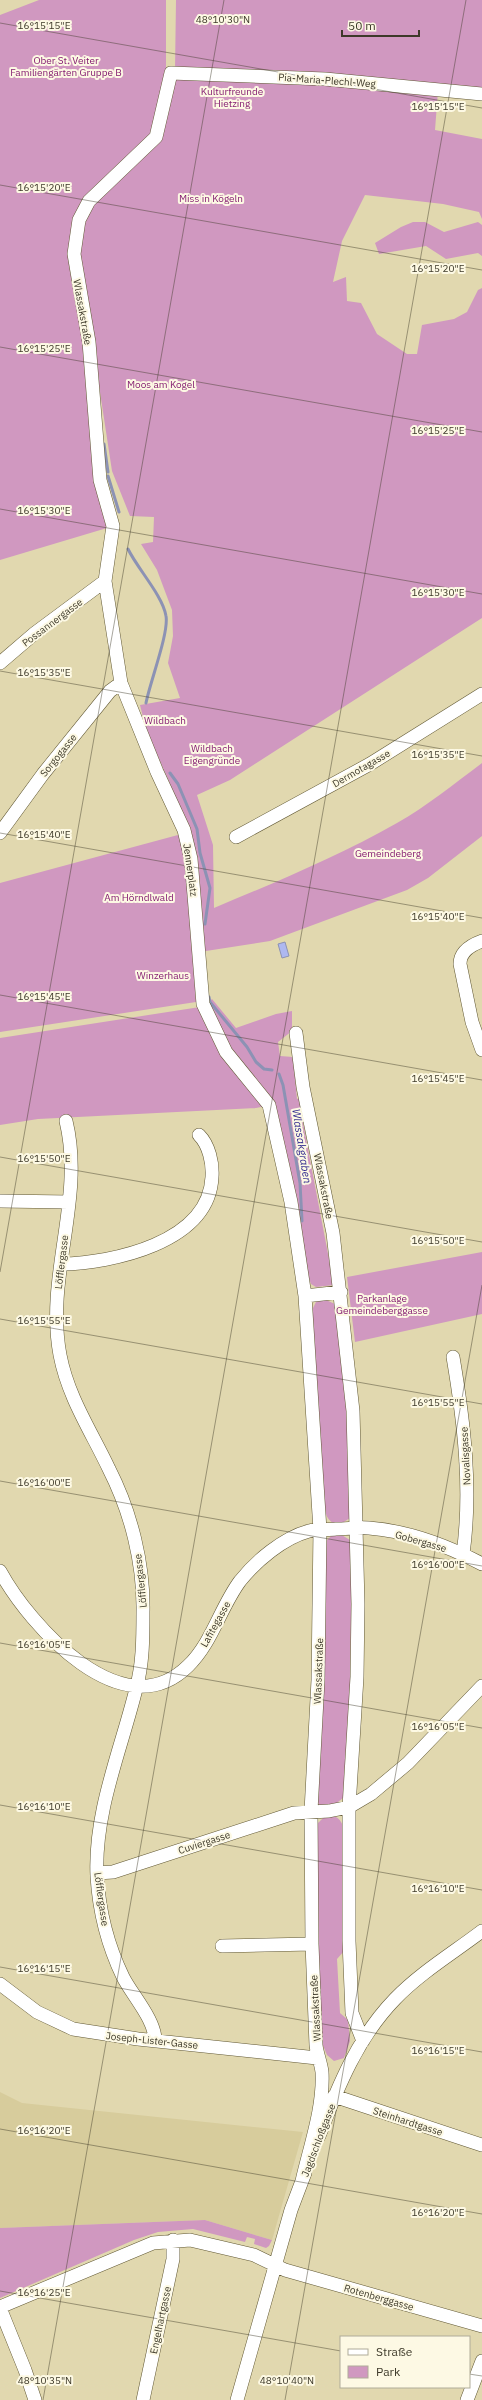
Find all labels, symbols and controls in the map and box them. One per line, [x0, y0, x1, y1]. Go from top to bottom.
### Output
scale bar [342, 12, 419, 38]
text: 48°10'30"N [196, 13, 250, 26]
text: 50 m [348, 18, 376, 33]
text: 16°15'15"E [17, 19, 71, 32]
park label: Ober St. Veiter Familiengärten Gruppe B [10, 54, 122, 79]
street label: Pia-Maria-Plechl-Weg [278, 71, 377, 90]
park label: Kulturfreunde Hietzing [201, 85, 264, 110]
text: 16°15'15"E [411, 100, 465, 113]
text: 16°15'20"E [17, 181, 71, 194]
park label: Miss in Kögeln [179, 192, 243, 205]
text: 16°15'20"E [411, 262, 465, 275]
street label: Wlassakstraße [70, 278, 95, 346]
text: 16°15'25"E [17, 342, 71, 355]
park label: Moos am Kogel [127, 378, 195, 391]
text: 16°15'25"E [411, 424, 465, 437]
text: 16°15'30"E [17, 504, 71, 517]
text: 16°15'30"E [411, 586, 465, 599]
street label: Possannergasse [19, 595, 86, 649]
text: 16°15'35"E [17, 666, 71, 679]
park label: Wildbach [144, 714, 186, 727]
street label: Sorgogasse [37, 731, 80, 779]
park label: Wildbach Eigengründe [184, 742, 241, 767]
street label: Dermotagasse [330, 746, 393, 790]
text: 16°15'35"E [411, 748, 465, 761]
text: 16°15'40"E [17, 828, 71, 841]
street label: Jennerplatz [180, 843, 201, 898]
park label: Gemeindeberg [355, 847, 422, 860]
park label: Am Hörndlwald [104, 891, 174, 904]
text: 16°15'40"E [411, 910, 465, 923]
park label: Winzerhaus [137, 969, 189, 982]
text: 16°15'45"E [17, 990, 71, 1003]
text: 16°15'45"E [411, 1072, 465, 1085]
water label: Wlassakgraben [289, 1108, 315, 1184]
text: 16°15'50"E [17, 1152, 71, 1165]
street label: Wlassakstraße [311, 1152, 336, 1220]
street label: Löfflergasse [52, 1234, 71, 1290]
text: 16°15'50"E [411, 1234, 465, 1247]
park label: Parkanlage Gemeindeberggasse [336, 1292, 428, 1317]
text: 16°15'55"E [17, 1314, 71, 1327]
text: 16°15'55"E [411, 1396, 465, 1409]
street label: Novalisgasse [457, 1426, 474, 1486]
text: 16°16'00"E [17, 1476, 71, 1489]
street label: Gobergasse [394, 1528, 449, 1555]
street label: Löfflergasse [131, 1553, 150, 1609]
text: 16°16'00"E [411, 1558, 465, 1571]
street label: Lafitegasse [197, 1598, 234, 1650]
street label: Wlassakstraße [311, 1637, 326, 1704]
text: 16°16'05"E [17, 1638, 71, 1651]
text: 16°16'05"E [411, 1720, 465, 1733]
text: 16°16'10"E [17, 1800, 71, 1813]
street label: Cuviergasse [176, 1828, 232, 1857]
street label: Löfflergasse [91, 1871, 112, 1927]
text: 16°16'10"E [411, 1882, 465, 1895]
text: 16°16'15"E [17, 1962, 71, 1975]
street label: Wlassakstraße [307, 1974, 324, 2041]
street label: Joseph-Lister-Gasse [105, 2029, 199, 2052]
text: 16°16'15"E [411, 2044, 465, 2057]
street label: Jagdschloßgasse [299, 2101, 339, 2179]
street label: Steinhardtgasse [371, 2104, 445, 2139]
text: 16°16'20"E [17, 2124, 71, 2137]
text: 16°16'20"E [411, 2206, 465, 2219]
street label: Rotenberggasse [342, 2281, 416, 2314]
street label: Engelhartgasse [147, 2285, 174, 2355]
text: 16°16'25"E [17, 2286, 71, 2299]
legend [340, 2336, 470, 2388]
text: Straße [376, 2344, 413, 2359]
text: Park [376, 2364, 401, 2379]
text: 48°10'35"N [18, 2374, 72, 2387]
text: 48°10'40"N [260, 2374, 314, 2387]

